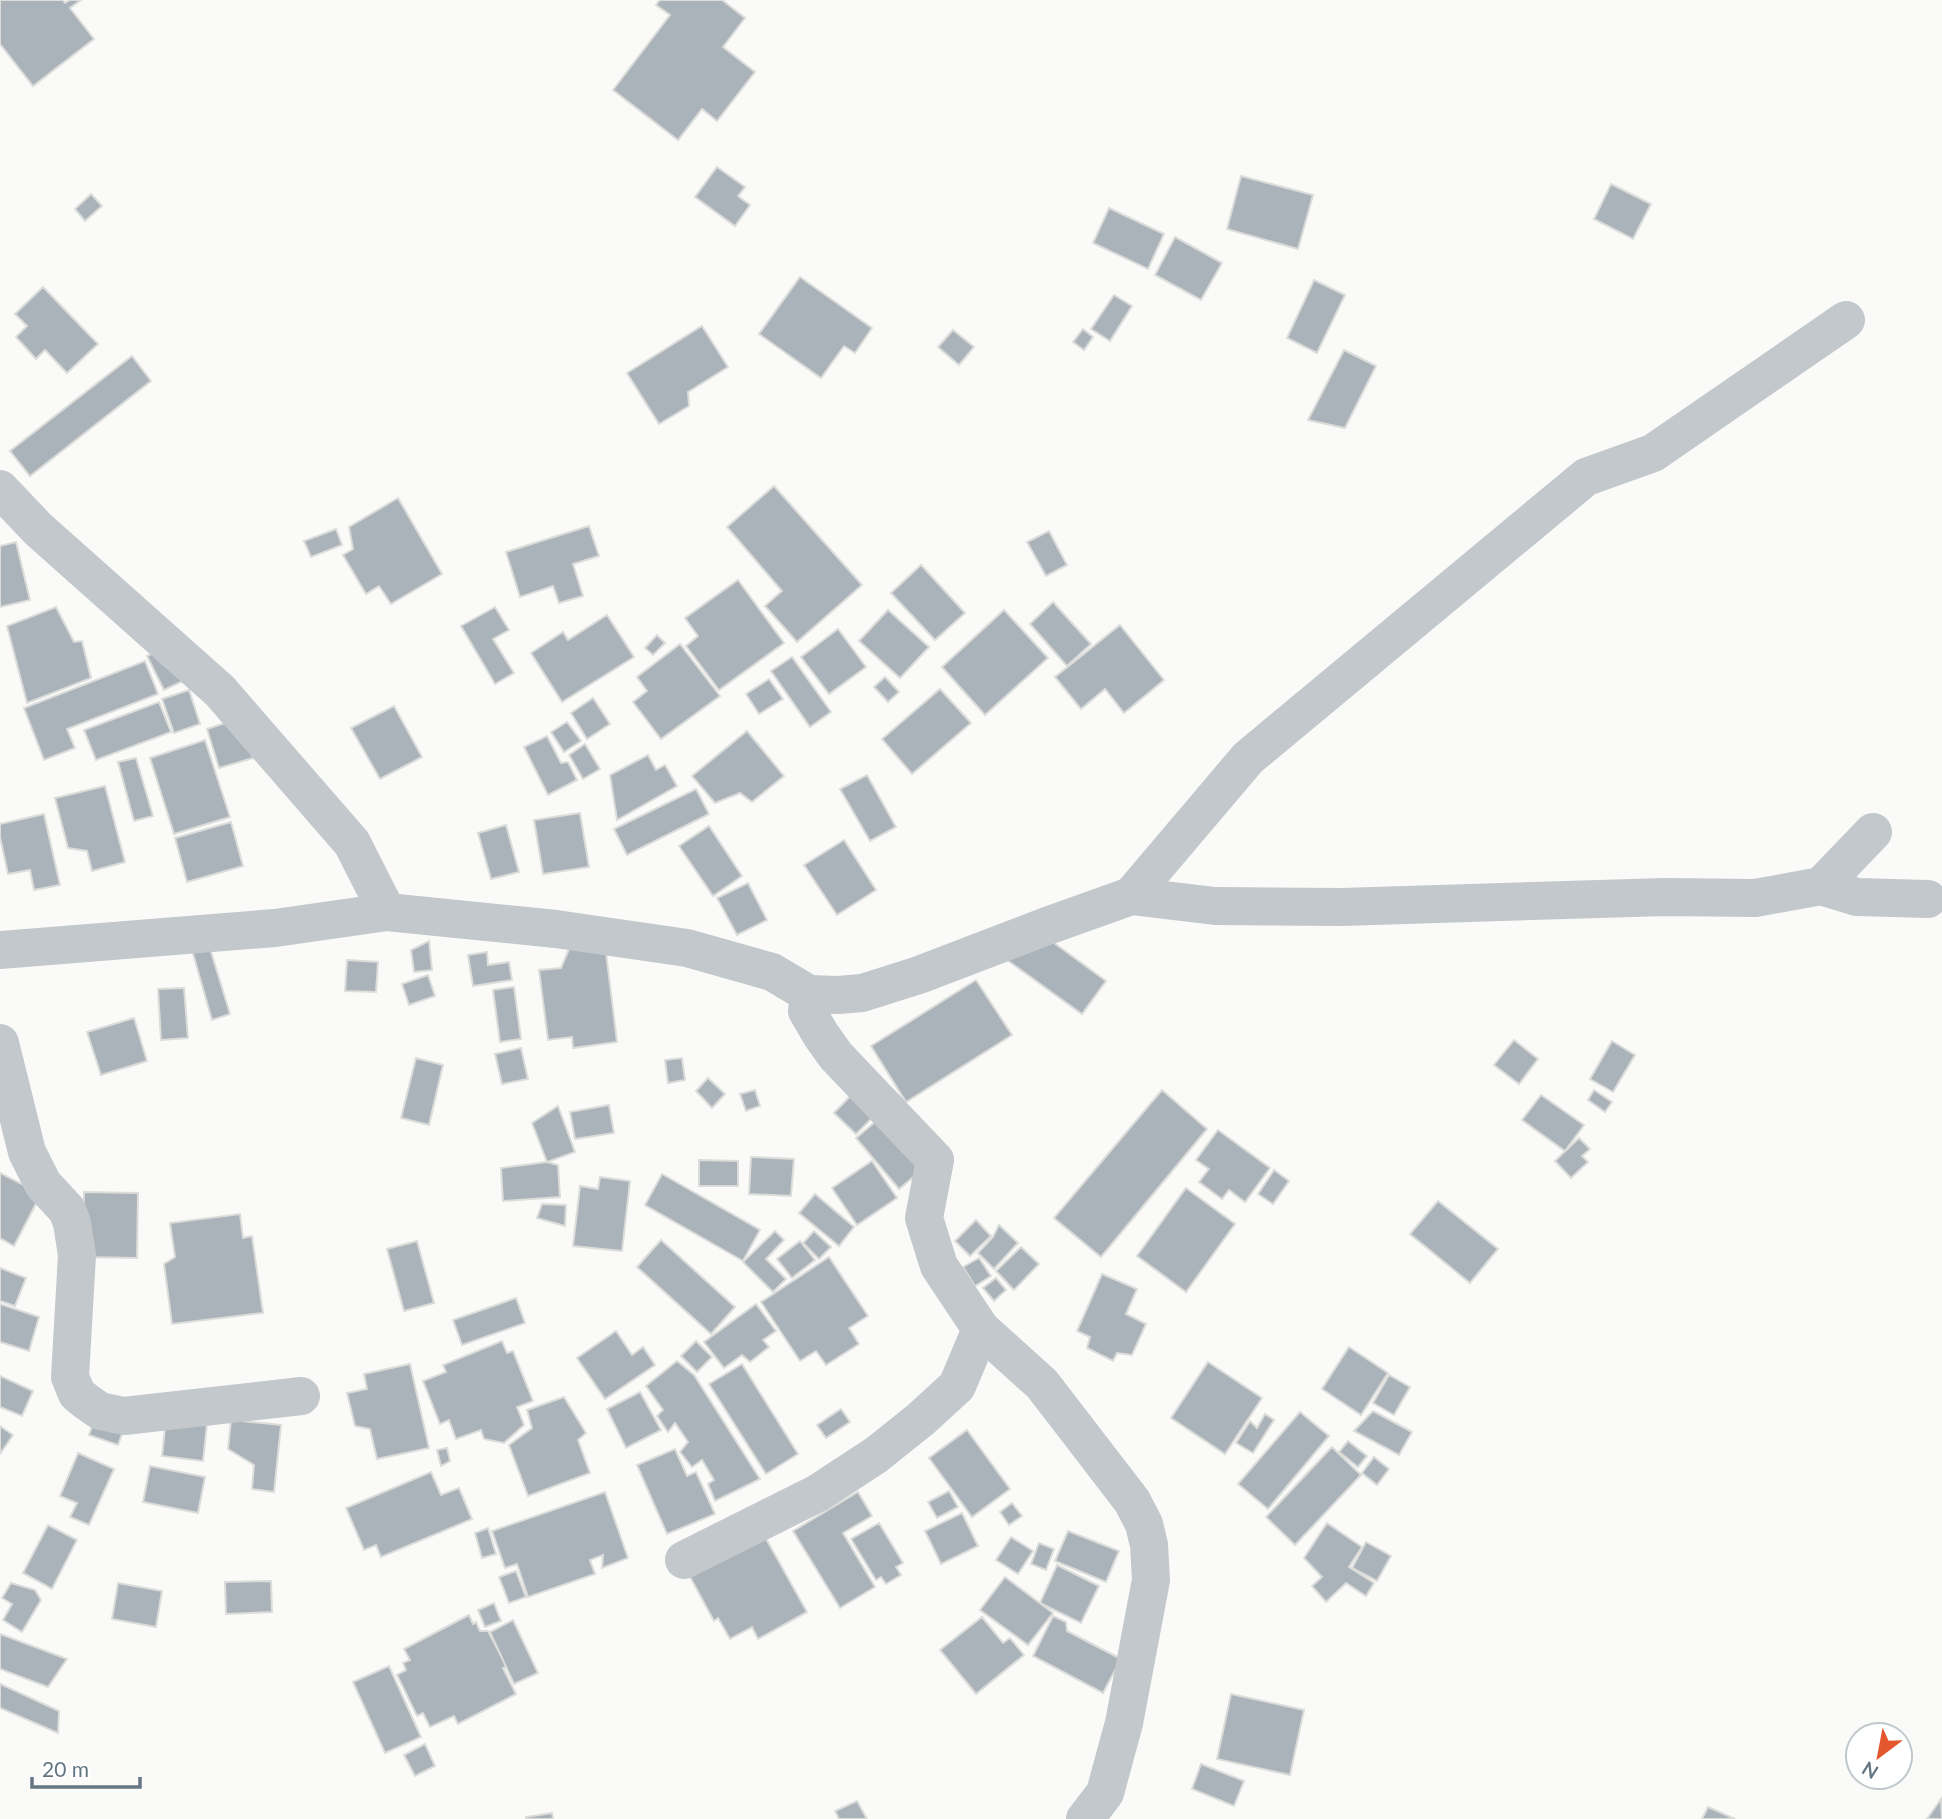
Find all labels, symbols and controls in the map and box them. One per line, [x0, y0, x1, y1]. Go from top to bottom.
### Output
north arrow [1844, 1721, 1914, 1791]
scale bar [32, 1745, 140, 1789]
text: 20 m [42, 1756, 89, 1781]
text: N [1857, 1757, 1882, 1784]

